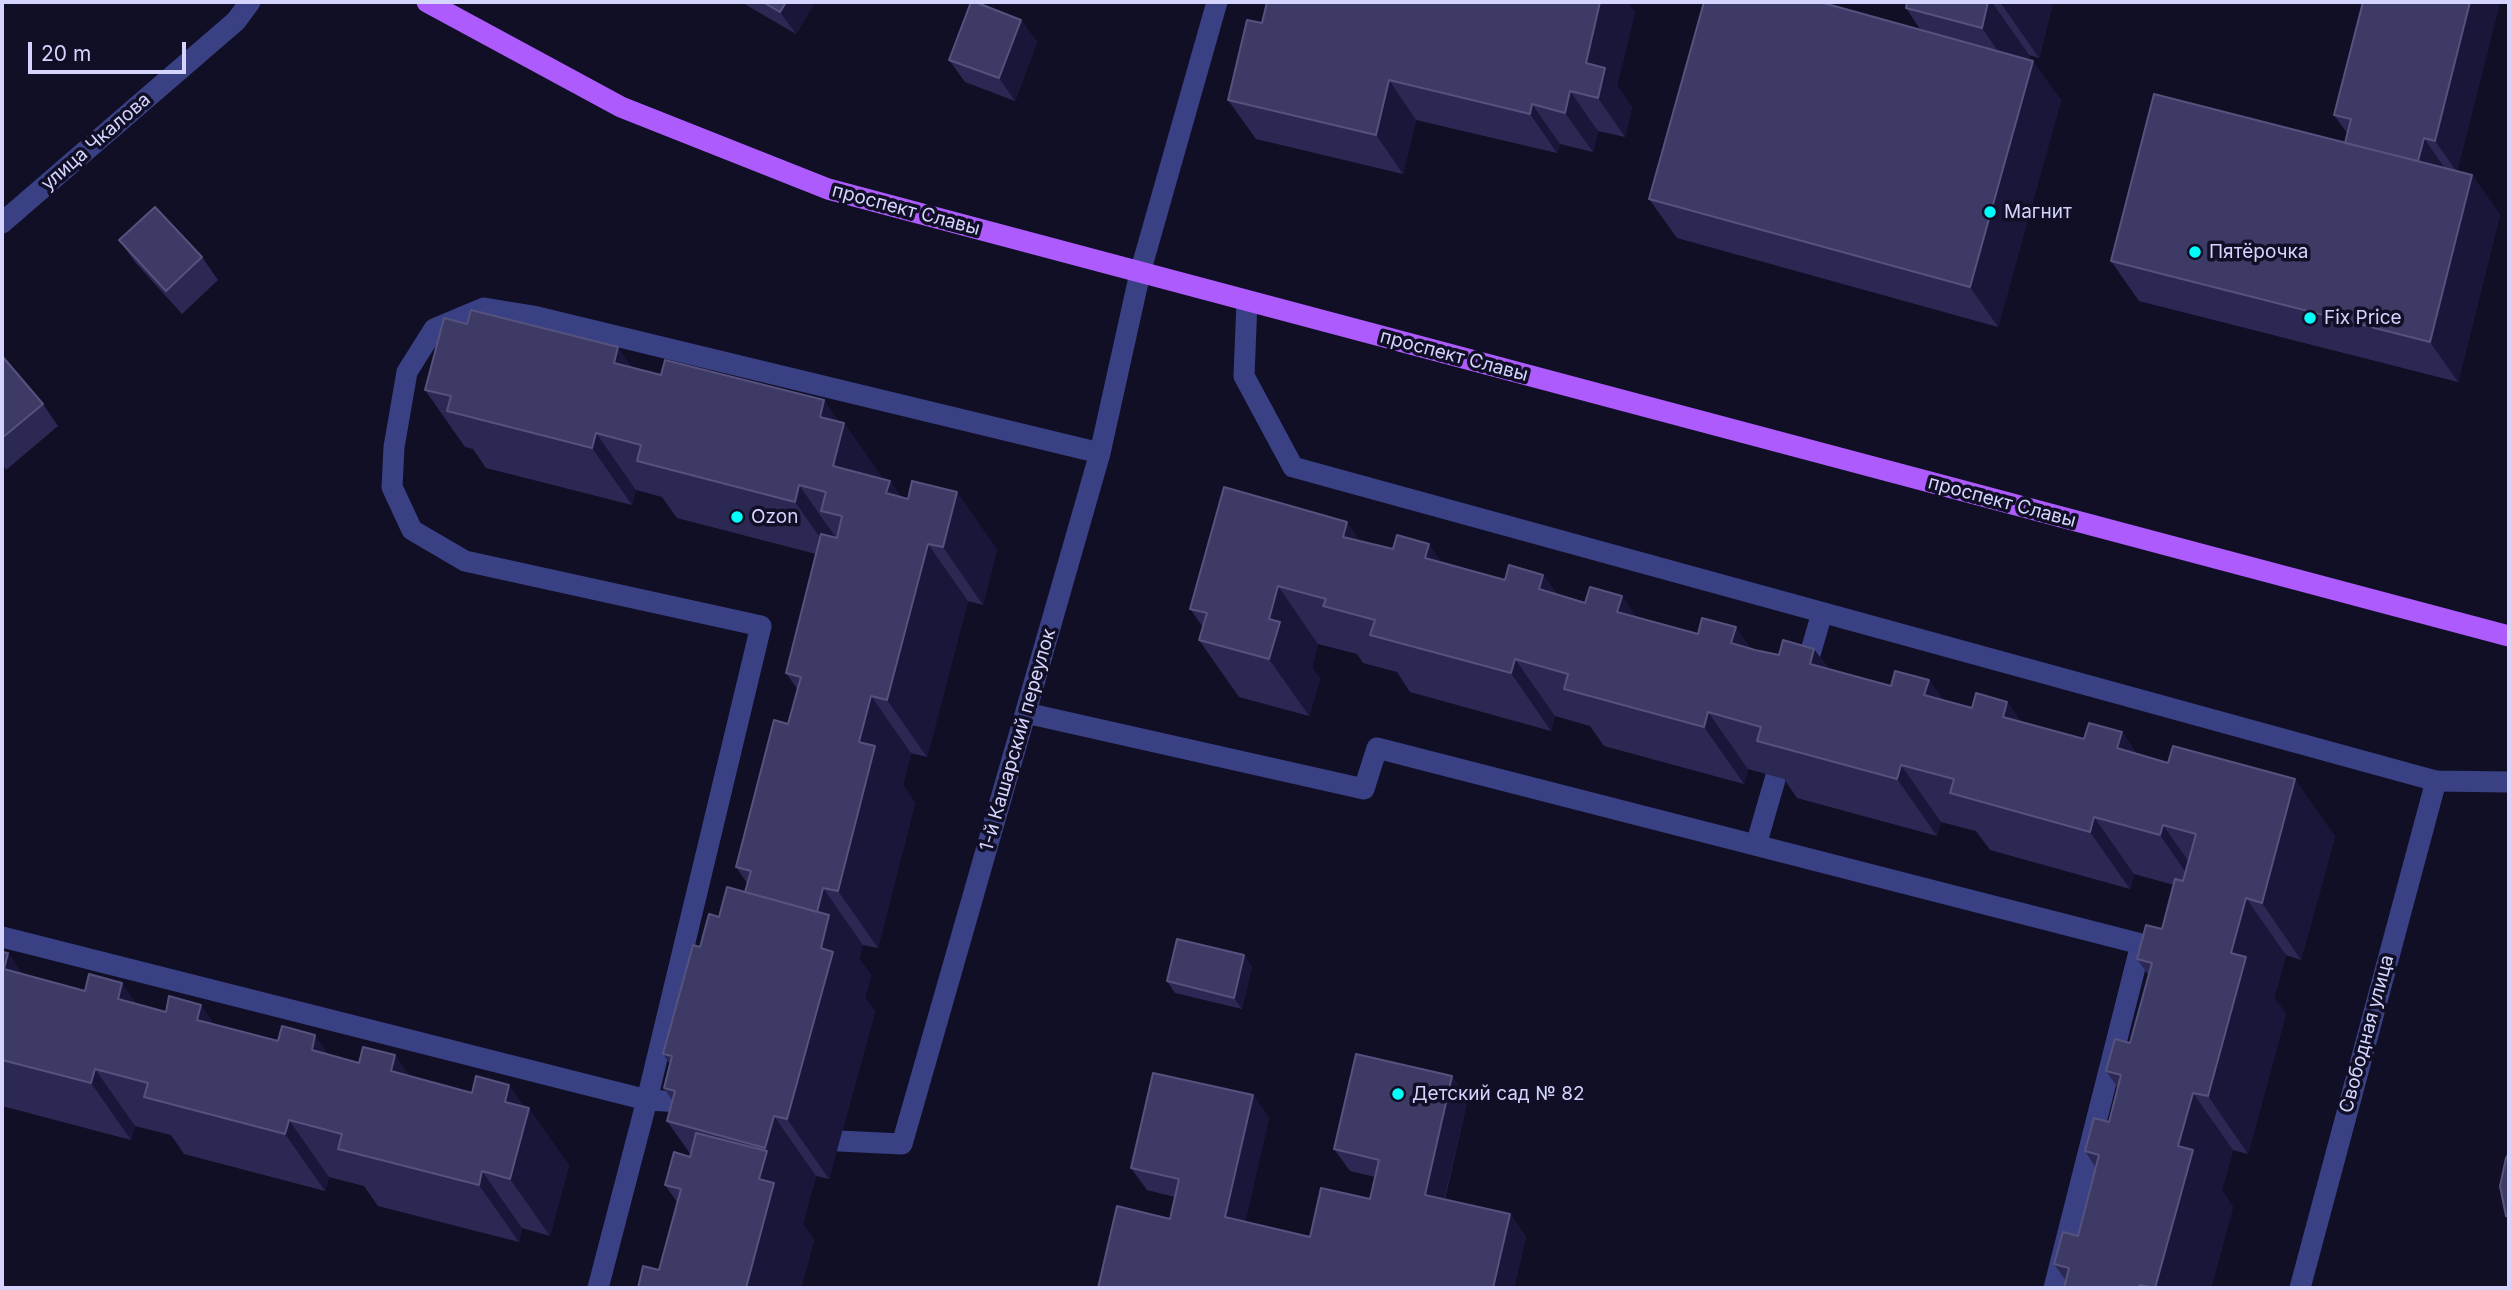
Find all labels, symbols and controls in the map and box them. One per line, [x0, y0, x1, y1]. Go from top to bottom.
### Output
scale bar [32, 28, 189, 72]
text: 20 m [41, 41, 91, 66]
street label: улица Чкалова [37, 88, 155, 196]
street label: проспект Славы [830, 179, 982, 241]
place label: Магнит [2004, 201, 2072, 223]
marker: Магнит [1982, 204, 1998, 220]
place label: Пятёрочка [2209, 241, 2308, 263]
marker: Пятёрочка [2187, 244, 2203, 260]
place label: Fix Price [2324, 307, 2402, 329]
marker: Fix Price [2302, 310, 2318, 326]
street label: проспект Славы [1378, 325, 1530, 387]
street label: проспект Славы [1926, 471, 2078, 533]
place label: Ozon [751, 506, 798, 528]
marker: Ozon [729, 509, 745, 525]
street label: 1-й Кашарский переулок [975, 626, 1061, 854]
street label: Свободная улица [2335, 953, 2399, 1115]
place label: Детский сад № 82 [1412, 1083, 1585, 1105]
marker: Детский сад № 82 [1390, 1086, 1406, 1102]

